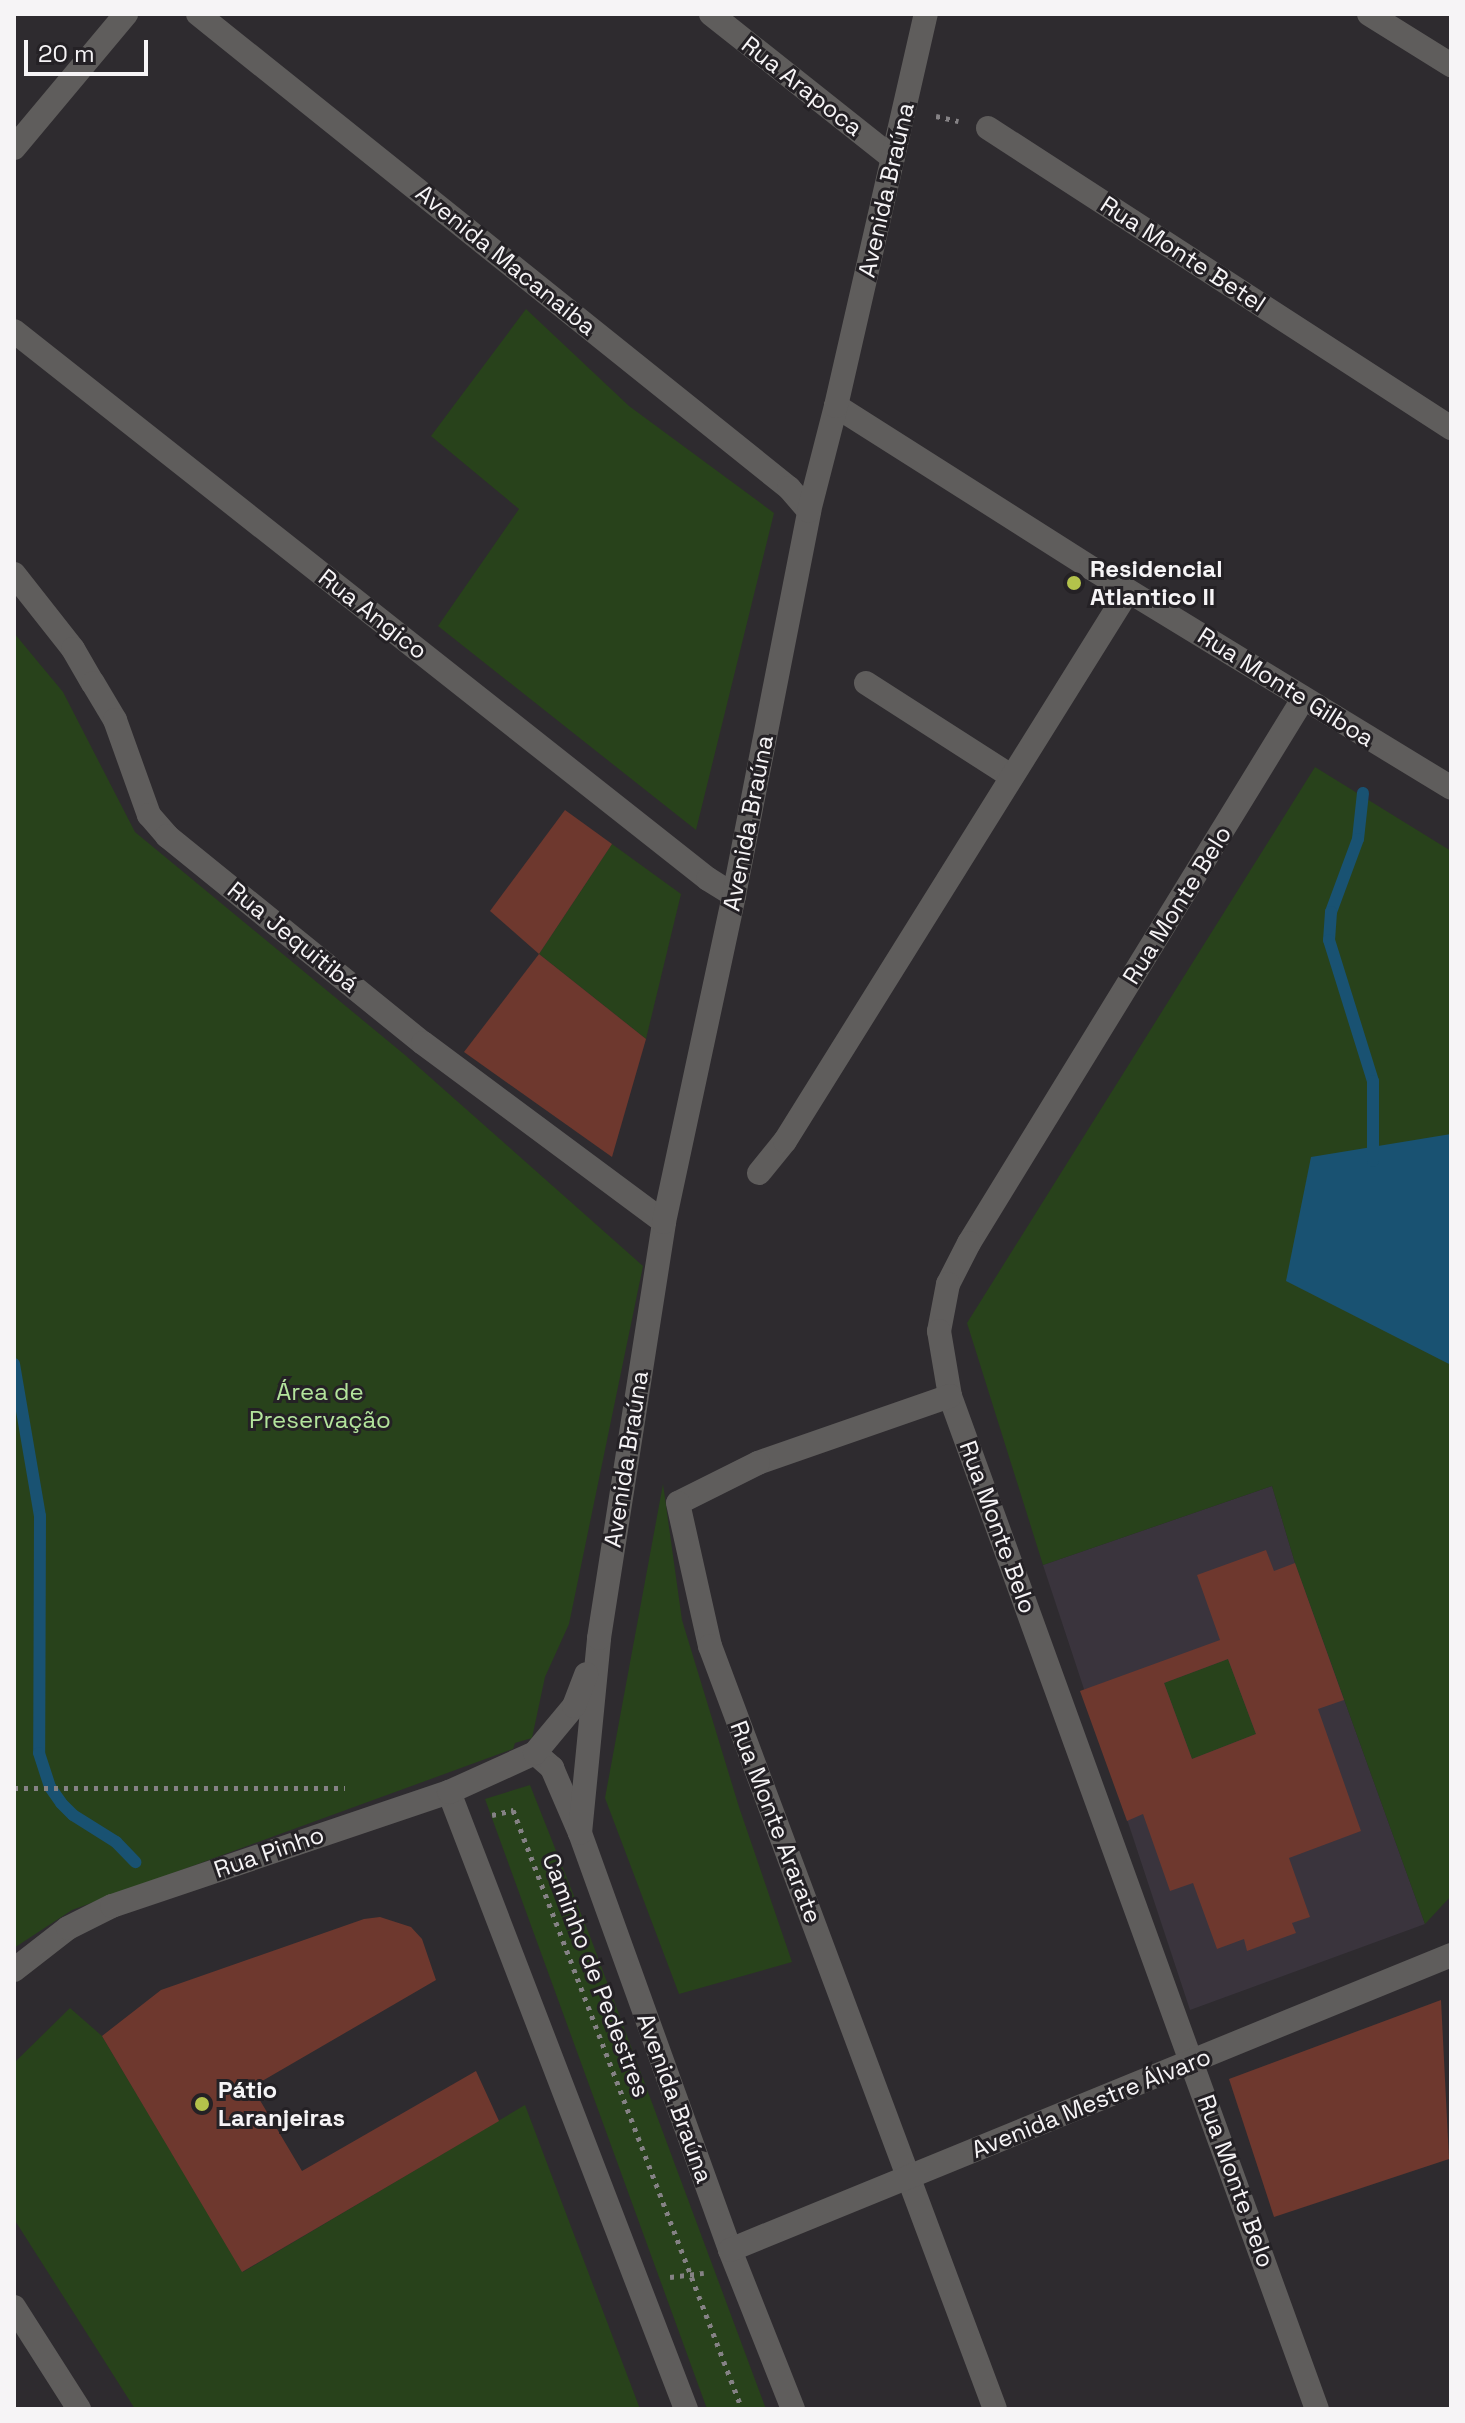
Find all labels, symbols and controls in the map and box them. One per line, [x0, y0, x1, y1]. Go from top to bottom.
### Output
scale bar [28, 24, 152, 74]
street label: Rua Arapoca [736, 30, 868, 142]
text: 20 m [38, 38, 95, 69]
street label: Avenida Braúna [852, 100, 920, 280]
street label: Avenida Macanaiba [410, 179, 602, 341]
street label: Rua Monte Betel [1095, 190, 1271, 318]
place label: Residencial Atlantico II [1090, 555, 1223, 611]
street label: Rua Angico [313, 563, 433, 665]
marker: Residencial Atlantico II [1065, 574, 1083, 592]
street label: Rua Monte Gilboa [1193, 621, 1379, 753]
street label: Avenida Braúna [717, 733, 779, 913]
street label: Rua Monte Belo [1117, 820, 1237, 990]
street label: Rua Jequitibá [222, 876, 364, 998]
street label: Avenida Braúna [598, 1369, 654, 1549]
park label: Área de Preservação [249, 1378, 391, 1434]
street label: Rua Monte Belo [953, 1437, 1043, 1617]
street label: Rua Monte Ararate [724, 1717, 828, 1927]
street label: Rua Pinho [210, 1820, 328, 1884]
street label: Caminho de Pedestres [536, 1849, 656, 2101]
street label: Avenida Braúna [631, 2009, 719, 2187]
street label: Avenida Mestre Álvaro [967, 2042, 1215, 2164]
place label: Pátio Laranjeiras [218, 2076, 345, 2132]
street label: Rua Monte Belo [1191, 2091, 1281, 2271]
marker: Pátio Laranjeiras [193, 2095, 211, 2113]

